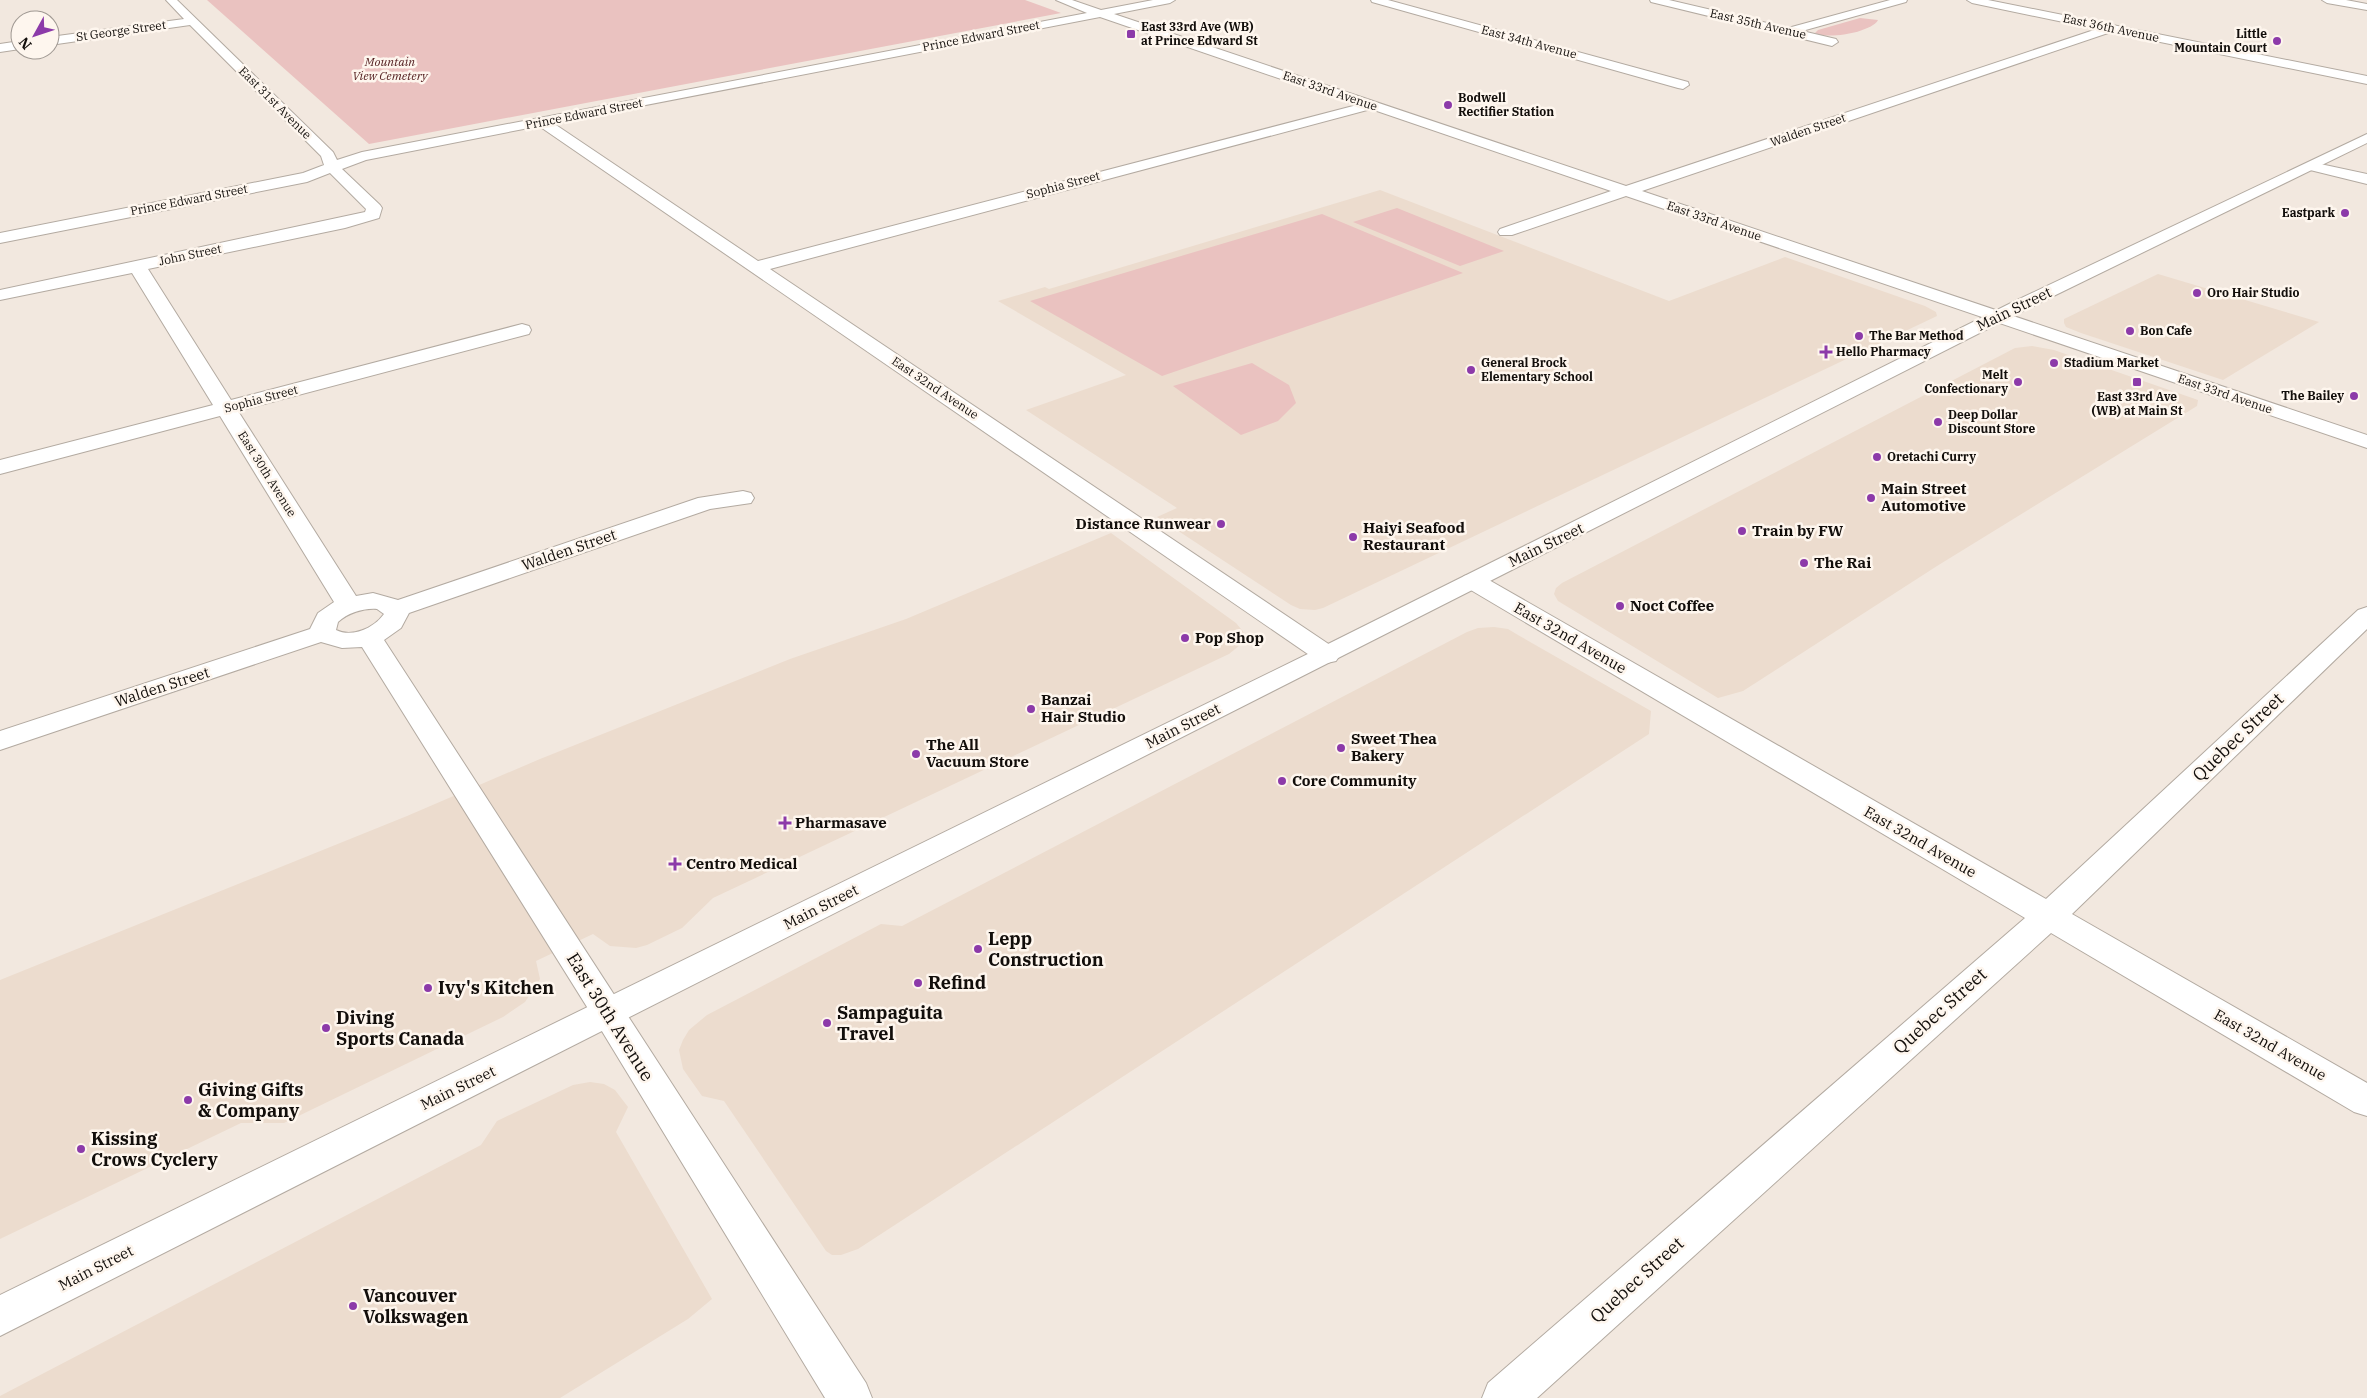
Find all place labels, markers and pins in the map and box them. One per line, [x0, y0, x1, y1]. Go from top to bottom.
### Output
place label: East 33rd Ave (WB) at Prince Edward St [1141, 19, 1258, 48]
place label: Little Mountain Court [2174, 26, 2268, 55]
marker: East 33rd Ave (WB) at Prince Edward St [1125, 28, 1137, 40]
marker: Little Mountain Court [2271, 35, 2283, 47]
place label: Bodwell Rectifier Station [1458, 90, 1554, 119]
marker: Bodwell Rectifier Station [1442, 99, 1454, 111]
place label: Eastpark [2282, 205, 2336, 220]
marker: Eastpark [2339, 207, 2351, 219]
place label: Oro Hair Studio [2207, 285, 2300, 300]
marker: Oro Hair Studio [2191, 287, 2203, 299]
place label: Bon Cafe [2140, 323, 2192, 338]
marker: Bon Cafe [2124, 325, 2136, 337]
place label: The Bar Method [1869, 328, 1964, 343]
marker: The Bar Method [1853, 330, 1865, 342]
place label: Hello Pharmacy [1836, 344, 1931, 359]
marker: Hello Pharmacy [1820, 346, 1832, 358]
place label: General Brock Elementary School [1481, 355, 1593, 384]
place label: Stadium Market [2064, 355, 2159, 370]
marker: Stadium Market [2048, 357, 2060, 369]
marker: General Brock Elementary School [1465, 364, 1477, 376]
place label: Melt Confectionary [1924, 367, 2009, 396]
marker: Melt Confectionary [2012, 376, 2024, 388]
marker: East 33rd Ave (WB) at Main St [2131, 376, 2143, 388]
place label: The Bailey [2281, 388, 2344, 403]
place label: East 33rd Ave (WB) at Main St [2092, 389, 2183, 418]
marker: The Bailey [2348, 390, 2360, 402]
place label: Deep Dollar Discount Store [1948, 407, 2035, 436]
marker: Deep Dollar Discount Store [1932, 416, 1944, 428]
place label: Oretachi Curry [1887, 449, 1976, 464]
marker: Oretachi Curry [1871, 451, 1883, 463]
place label: Main Street Automotive [1881, 479, 1967, 515]
marker: Main Street Automotive [1865, 492, 1877, 504]
place label: Distance Runwear [1076, 514, 1212, 533]
marker: Distance Runwear [1215, 518, 1227, 530]
place label: Haiyi Seafood Restaurant [1363, 518, 1466, 554]
place label: Train by FW [1752, 521, 1844, 540]
marker: Train by FW [1736, 525, 1748, 537]
marker: Haiyi Seafood Restaurant [1347, 531, 1359, 543]
place label: The Rai [1814, 553, 1871, 572]
marker: The Rai [1798, 557, 1810, 569]
place label: Noct Coffee [1630, 596, 1714, 615]
marker: Noct Coffee [1614, 600, 1626, 612]
place label: Pop Shop [1195, 628, 1264, 647]
marker: Pop Shop [1179, 632, 1191, 644]
place label: Banzai Hair Studio [1041, 690, 1126, 726]
marker: Banzai Hair Studio [1025, 703, 1037, 715]
place label: Sweet Thea Bakery [1351, 729, 1437, 765]
place label: The All Vacuum Store [926, 735, 1029, 771]
marker: Sweet Thea Bakery [1335, 742, 1347, 754]
marker: The All Vacuum Store [910, 748, 922, 760]
place label: Core Community [1292, 771, 1417, 790]
marker: Core Community [1276, 775, 1288, 787]
place label: Pharmasave [795, 813, 887, 832]
marker: Pharmasave [779, 817, 791, 829]
place label: Centro Medical [686, 854, 798, 873]
marker: Centro Medical [668, 857, 682, 871]
place label: Lepp Construction [988, 927, 1104, 971]
marker: Lepp Construction [972, 943, 984, 955]
place label: Refind [928, 971, 986, 994]
place label: Ivy's Kitchen [438, 976, 554, 999]
marker: Refind [912, 977, 924, 989]
marker: Ivy's Kitchen [422, 982, 434, 994]
place label: Sampaguita Travel [837, 1001, 943, 1045]
place label: Diving Sports Canada [336, 1006, 464, 1050]
marker: Sampaguita Travel [821, 1017, 833, 1029]
marker: Diving Sports Canada [320, 1022, 332, 1034]
place label: Giving Gifts & Company [198, 1078, 303, 1122]
marker: Giving Gifts & Company [182, 1094, 194, 1106]
place label: Kissing Crows Cyclery [91, 1127, 218, 1171]
marker: Kissing Crows Cyclery [75, 1143, 87, 1155]
place label: Vancouver Volkswagen [363, 1284, 469, 1328]
marker: Vancouver Volkswagen [347, 1300, 359, 1312]

